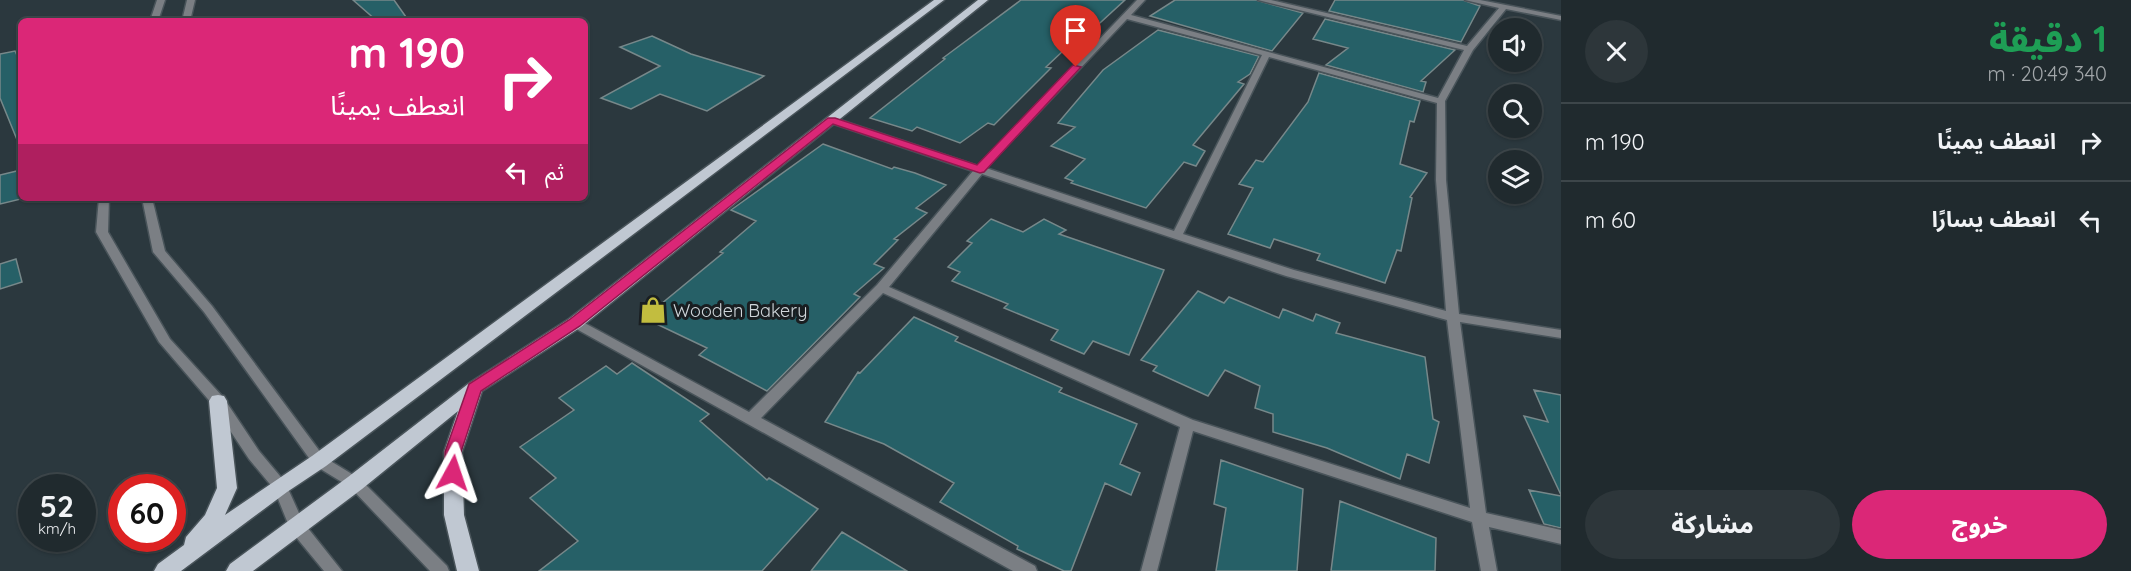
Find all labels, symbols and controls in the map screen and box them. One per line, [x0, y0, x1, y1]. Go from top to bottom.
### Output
pin [1050, 5, 1101, 67]
icon: arrive [1059, 14, 1092, 47]
text: 1 دقيقة [1989, 16, 2107, 61]
map controls [1488, 18, 1542, 204]
button: sound [1488, 18, 1542, 72]
button: close [1585, 20, 1648, 83]
text: 190 m [349, 26, 465, 79]
icon: right [486, 42, 564, 120]
text: 340 m · 20:49 [1988, 61, 2107, 86]
button: search [1488, 84, 1542, 138]
text: انعطف يمينًا [330, 88, 465, 122]
icon: right [2074, 126, 2107, 159]
text: انعطف يمينًا [1937, 127, 2056, 155]
text: 190 m [1585, 128, 1645, 156]
button: layers [1488, 150, 1542, 204]
icon: left [500, 156, 533, 189]
text: ثم [545, 158, 564, 186]
icon: left [2074, 204, 2107, 237]
text: انعطف يسارًا [1932, 205, 2056, 233]
text: 60 m [1585, 206, 1636, 234]
shop icon: Wooden Bakery [638, 295, 668, 325]
place label: Wooden Bakery [673, 299, 807, 322]
position arrow [421, 441, 485, 505]
speed limit sign: 60 [108, 474, 186, 552]
text: 52 [40, 487, 74, 525]
button: مشاركة [1585, 490, 1840, 559]
button: خروج [1852, 490, 2107, 559]
text: km/h [38, 519, 76, 538]

